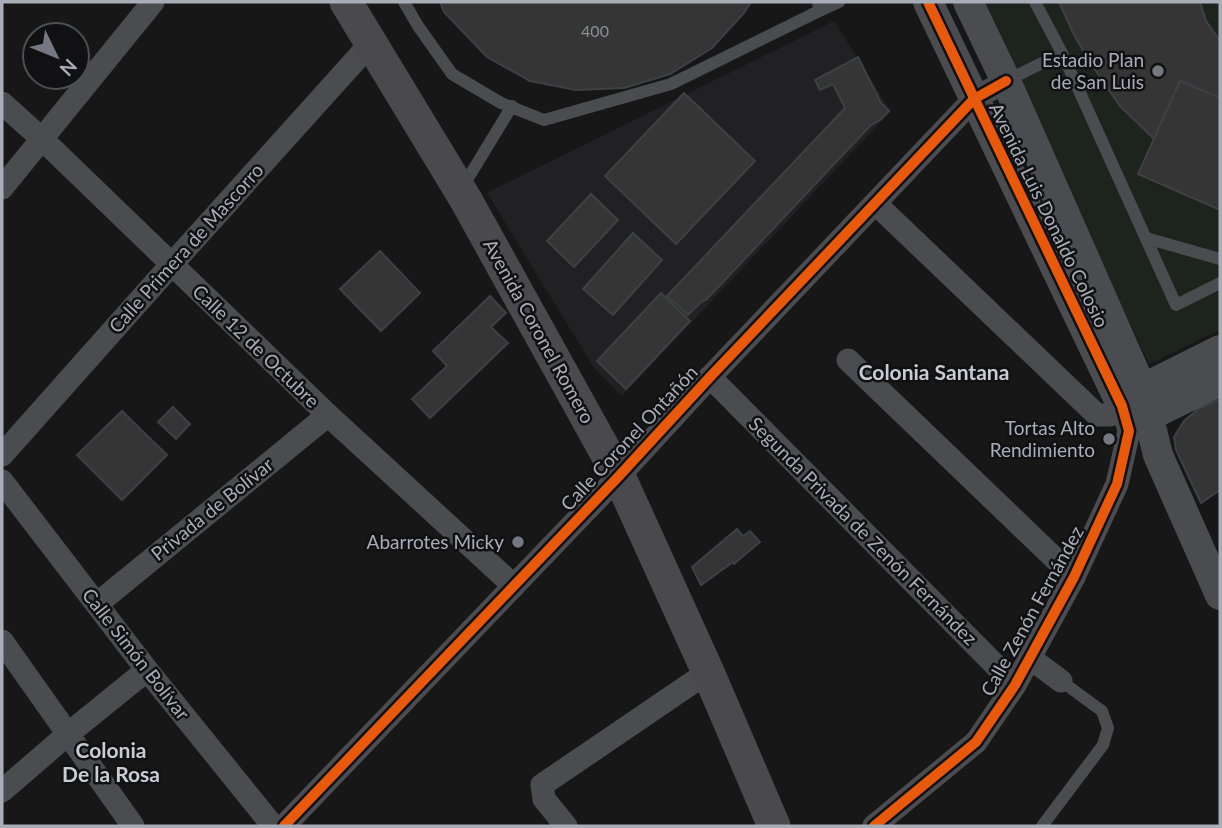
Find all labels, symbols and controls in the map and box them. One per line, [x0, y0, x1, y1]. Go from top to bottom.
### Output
north arrow [21, 21, 91, 91]
house number: 400 [581, 21, 609, 40]
place label: Estadio Plan de San Luis [1042, 48, 1144, 93]
text: N [55, 55, 82, 81]
marker: Estadio Plan de San Luis [1150, 63, 1166, 79]
street label: Avenida Luis Donaldo Colosio [985, 99, 1114, 331]
street label: Calle Primera de Mascorro [104, 158, 268, 337]
street label: Avenida Coronel Romero [479, 235, 600, 427]
street label: Calle 12 de Octubre [188, 279, 324, 412]
district label: Colonia Santana [859, 359, 1009, 384]
street label: Calle Coronel Ontañón [555, 360, 702, 515]
street label: Segunda Privada de Zenón Fernández [744, 412, 982, 650]
place label: Tortas Alto Rendimiento [990, 416, 1095, 461]
marker: Tortas Alto Rendimiento [1101, 431, 1117, 447]
street label: Privada de Bolívar [146, 452, 277, 565]
street label: Calle Zenón Fernández [975, 522, 1088, 700]
place label: Abarrotes Micky [367, 530, 504, 553]
marker: Abarrotes Micky [510, 534, 526, 550]
street label: Calle Simón Bolívar [78, 583, 195, 724]
district label: Colonia De la Rosa [62, 737, 160, 786]

